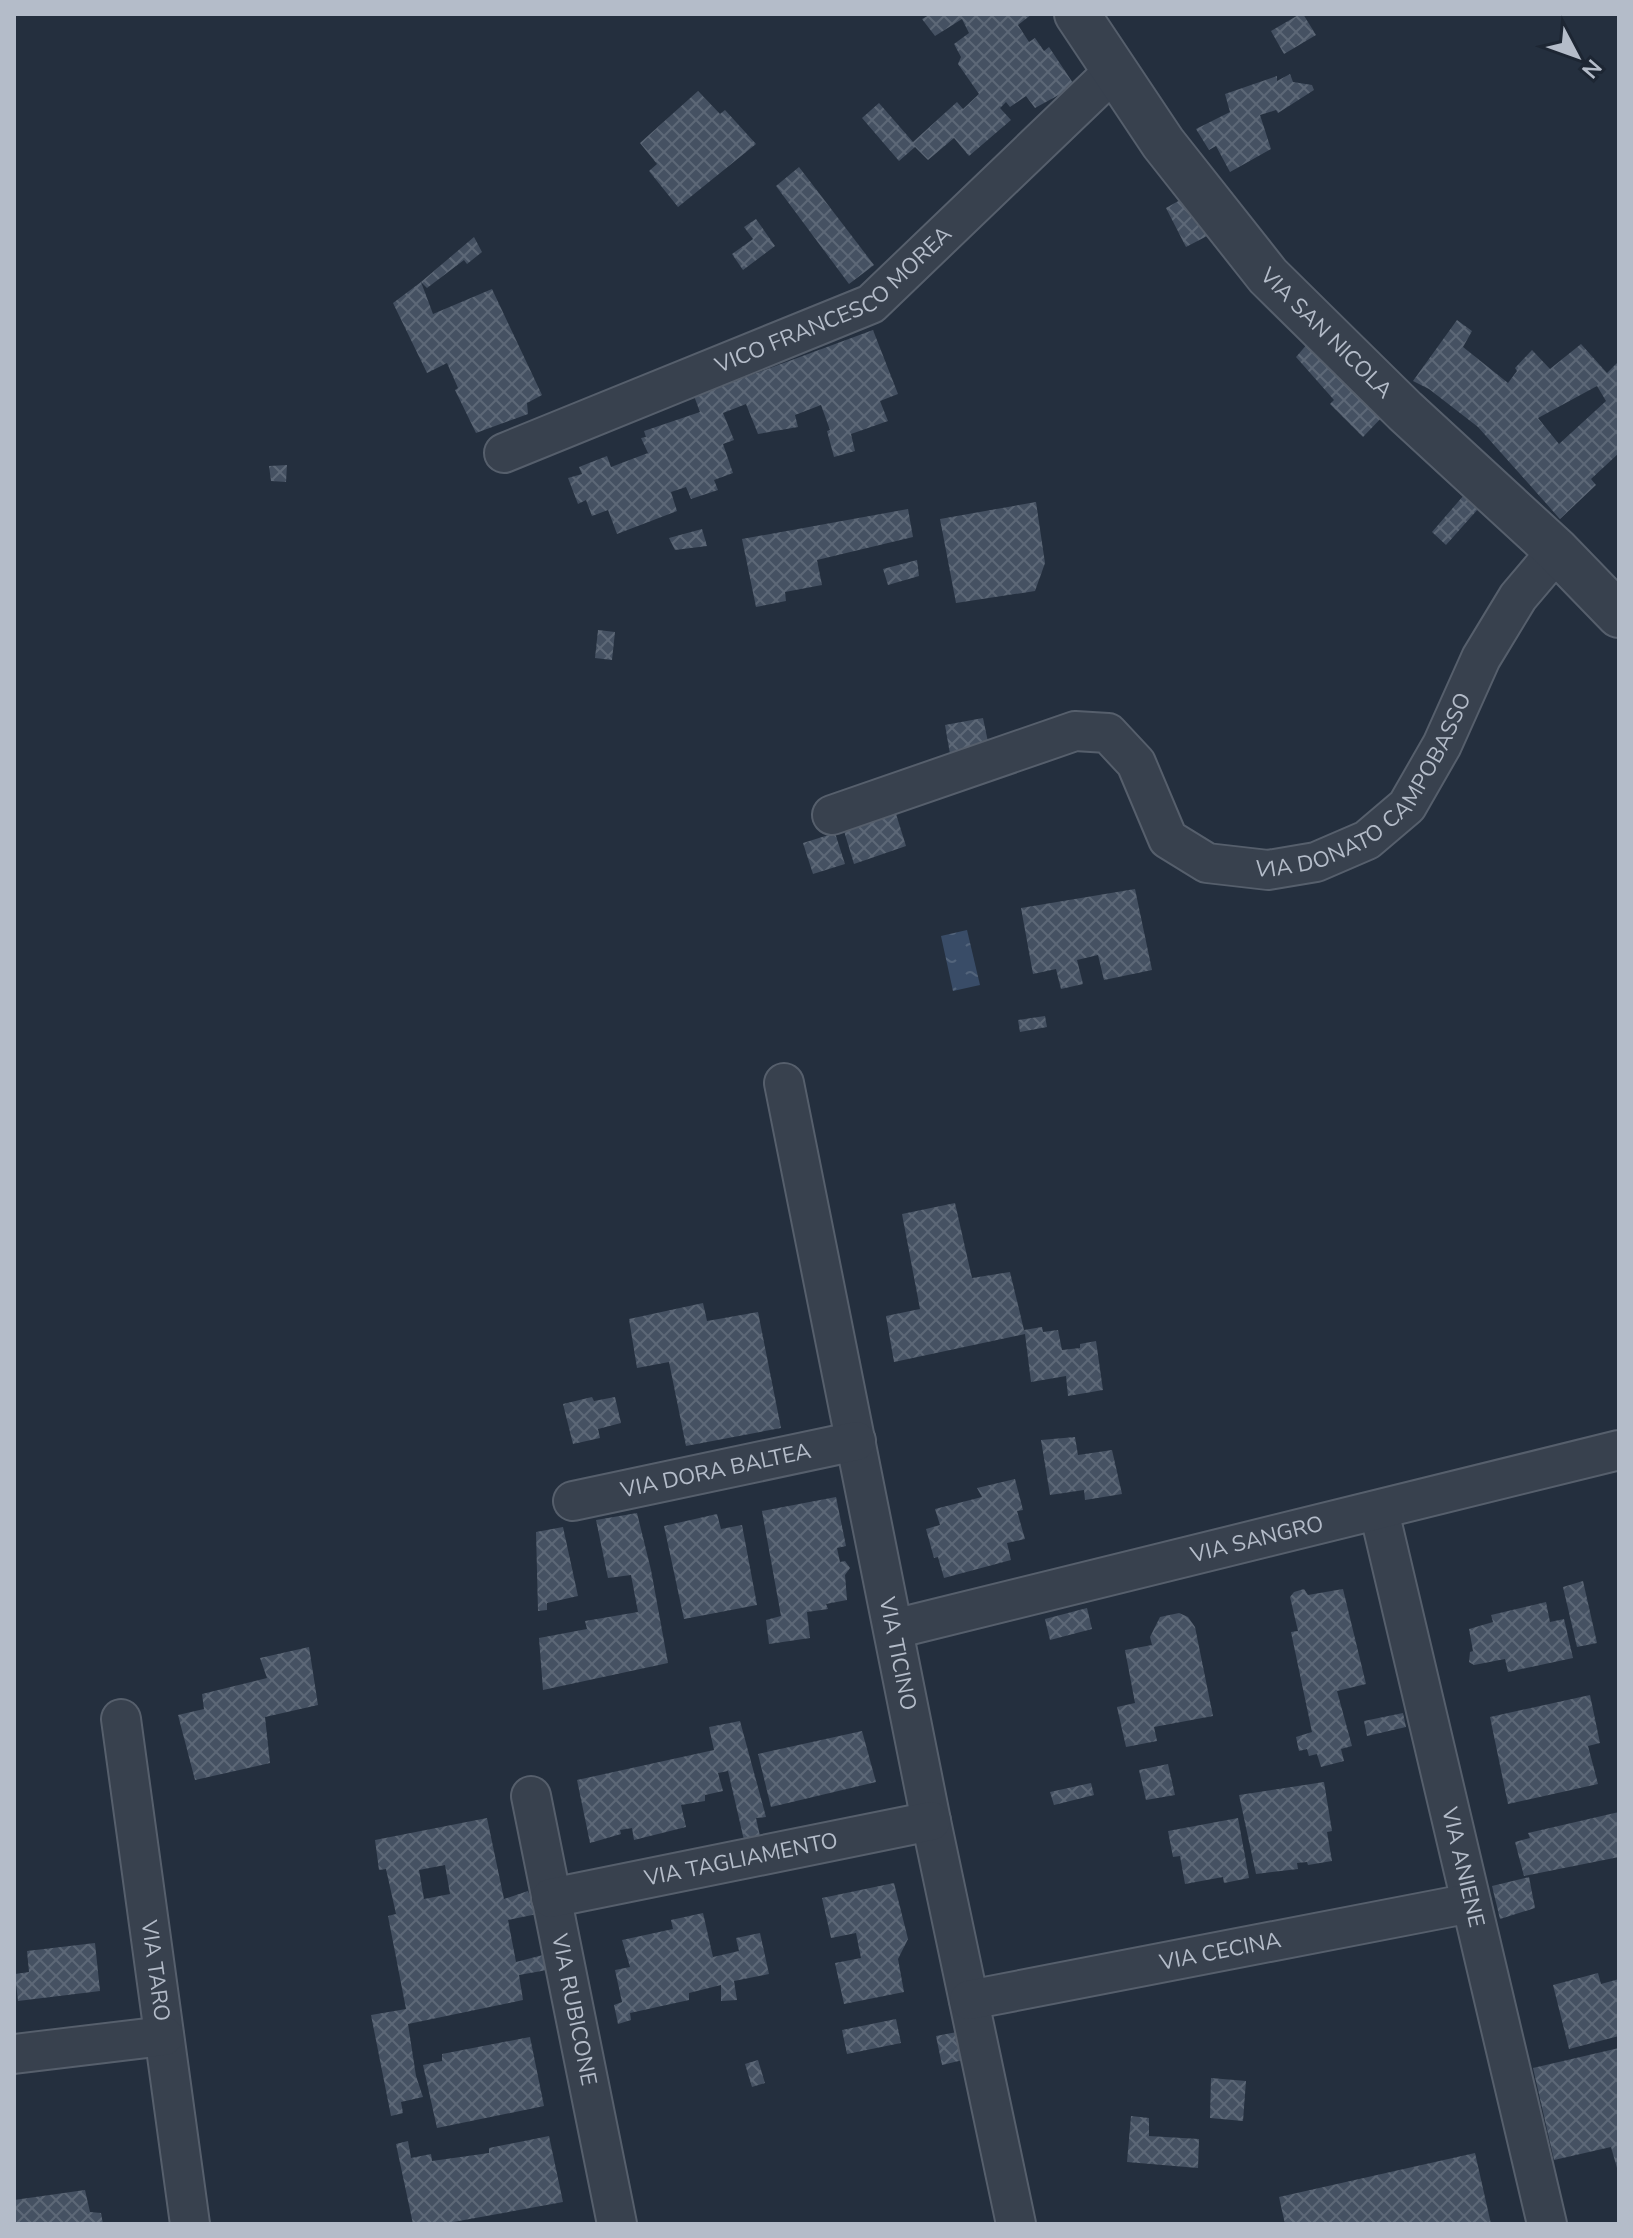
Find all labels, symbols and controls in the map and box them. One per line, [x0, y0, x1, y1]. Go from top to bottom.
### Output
north arrow [1537, 16, 1617, 96]
text: N [1575, 52, 1608, 85]
street label: VICO FRANCESCO MOREA [710, 219, 958, 381]
street label: VIA SAN NICOLA [1253, 261, 1399, 405]
street label: VIA DONATO CAMPOBASSO [1253, 688, 1479, 885]
street label: VIA DORA BALTEA [617, 1436, 814, 1506]
street label: VIA SANGRO [1187, 1509, 1327, 1570]
street label: VIA TICINO [872, 1593, 924, 1713]
street label: VIA ANIENE [1434, 1803, 1492, 1930]
street label: VIA TAGLIAMENTO [641, 1825, 840, 1894]
street label: VIA TARO [134, 1917, 177, 2023]
street label: VIA CECINA [1156, 1925, 1284, 1978]
street label: VIA RUBICONE [544, 1930, 604, 2088]

